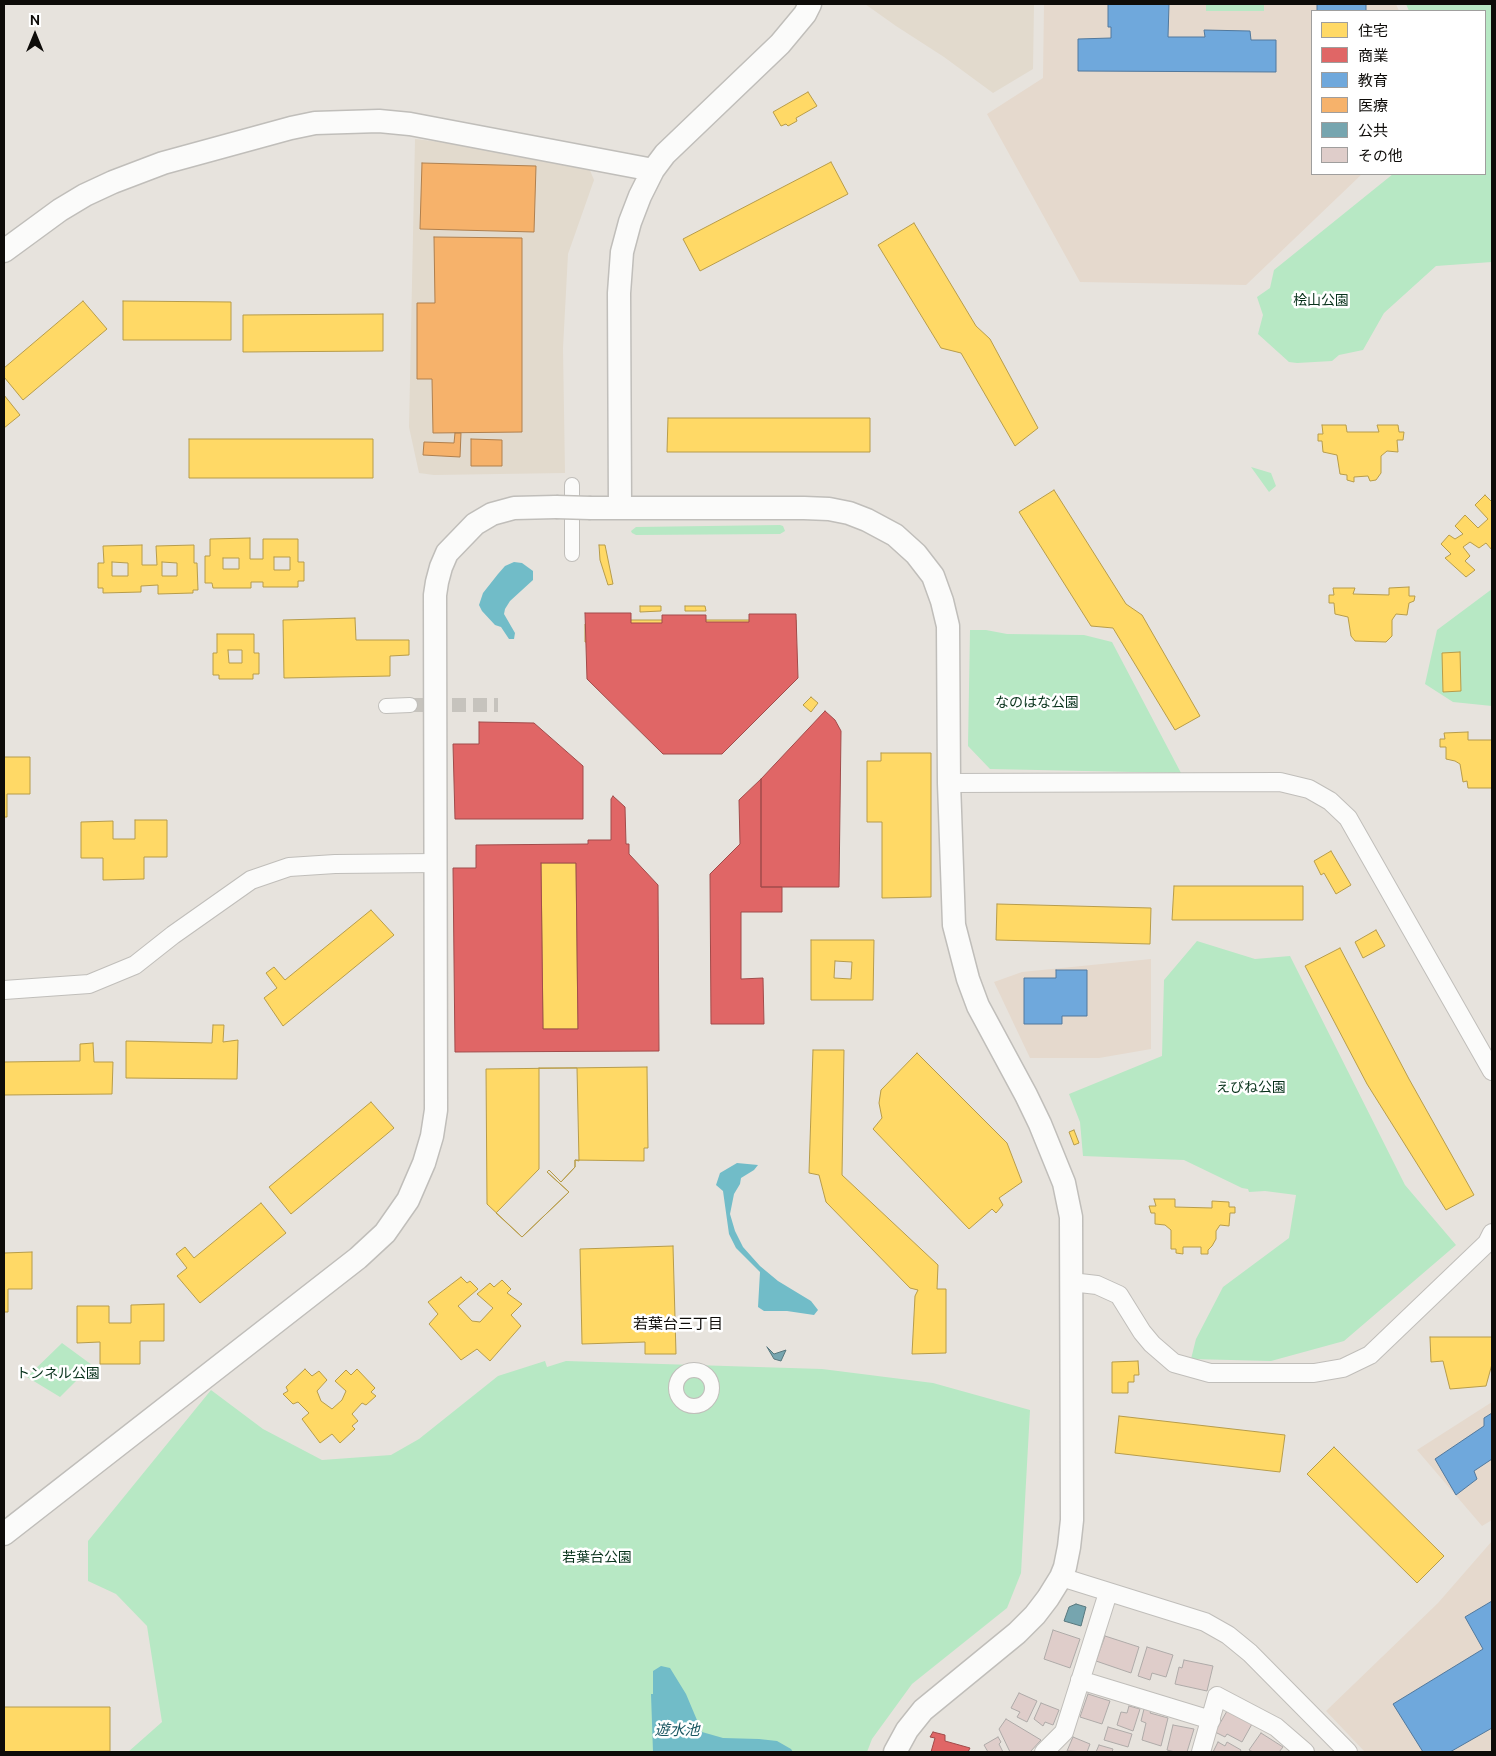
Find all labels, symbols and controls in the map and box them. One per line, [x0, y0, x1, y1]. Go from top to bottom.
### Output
north arrow [10, 10, 60, 60]
legend [1311, 10, 1486, 175]
text: N [30, 12, 40, 28]
text: 住宅 [1358, 22, 1388, 39]
text: 商業 [1358, 47, 1388, 64]
text: 教育 [1358, 72, 1388, 89]
text: 医療 [1358, 97, 1388, 114]
text: 公共 [1358, 122, 1388, 139]
text: その他 [1358, 147, 1403, 164]
park label: 桧山公園 [1293, 292, 1349, 308]
park label: なのはな公園 [995, 694, 1079, 710]
park label: えびね公園 [1216, 1079, 1286, 1095]
district label: 若葉台三丁目 [633, 1315, 723, 1333]
park label: トンネル公園 [16, 1365, 100, 1381]
park label: 若葉台公園 [562, 1549, 632, 1565]
water label: 遊水池 [655, 1721, 699, 1739]

